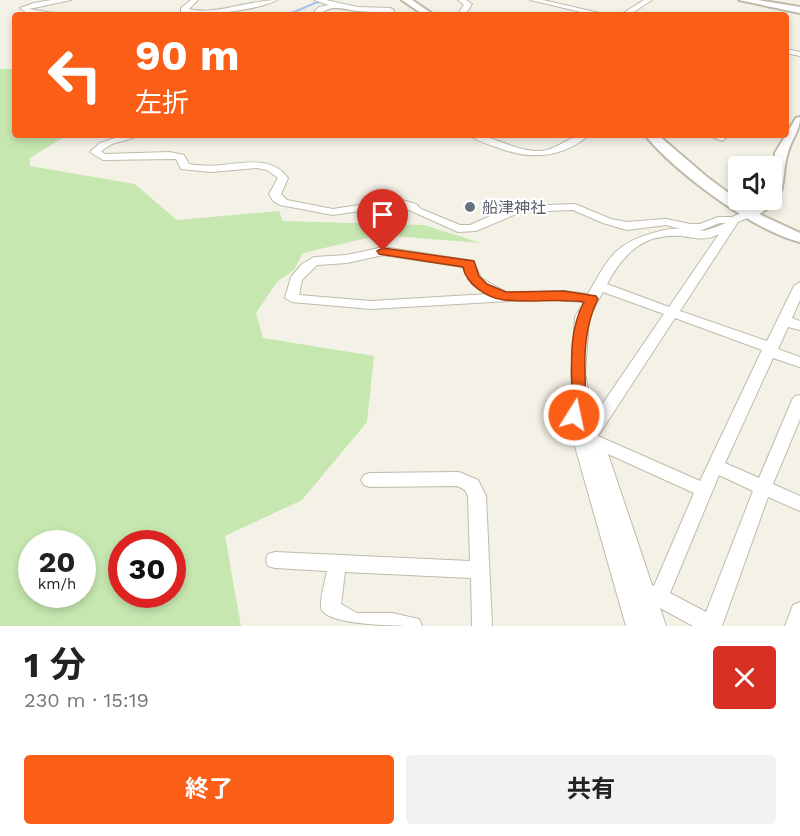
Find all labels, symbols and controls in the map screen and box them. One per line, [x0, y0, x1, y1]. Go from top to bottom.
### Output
text: 90 m [135, 31, 239, 80]
icon: left [36, 36, 114, 114]
text: 左折 [135, 87, 189, 119]
map controls [728, 156, 782, 210]
button: sound [728, 156, 782, 210]
pin [357, 189, 408, 251]
icon: arrive [366, 198, 399, 231]
place label: 船津神社 [482, 198, 546, 217]
marker: 船津神社 [463, 200, 477, 214]
position arrow [542, 383, 606, 447]
speed limit sign: 30 [108, 530, 186, 608]
text: 20 [38, 544, 76, 579]
text: km/h [38, 575, 76, 593]
text: 1 分 [24, 644, 86, 686]
button: close [713, 646, 776, 709]
text: 230 m · 15:19 [24, 688, 149, 712]
button: 終了 [24, 755, 394, 824]
button: 共有 [406, 755, 776, 824]

